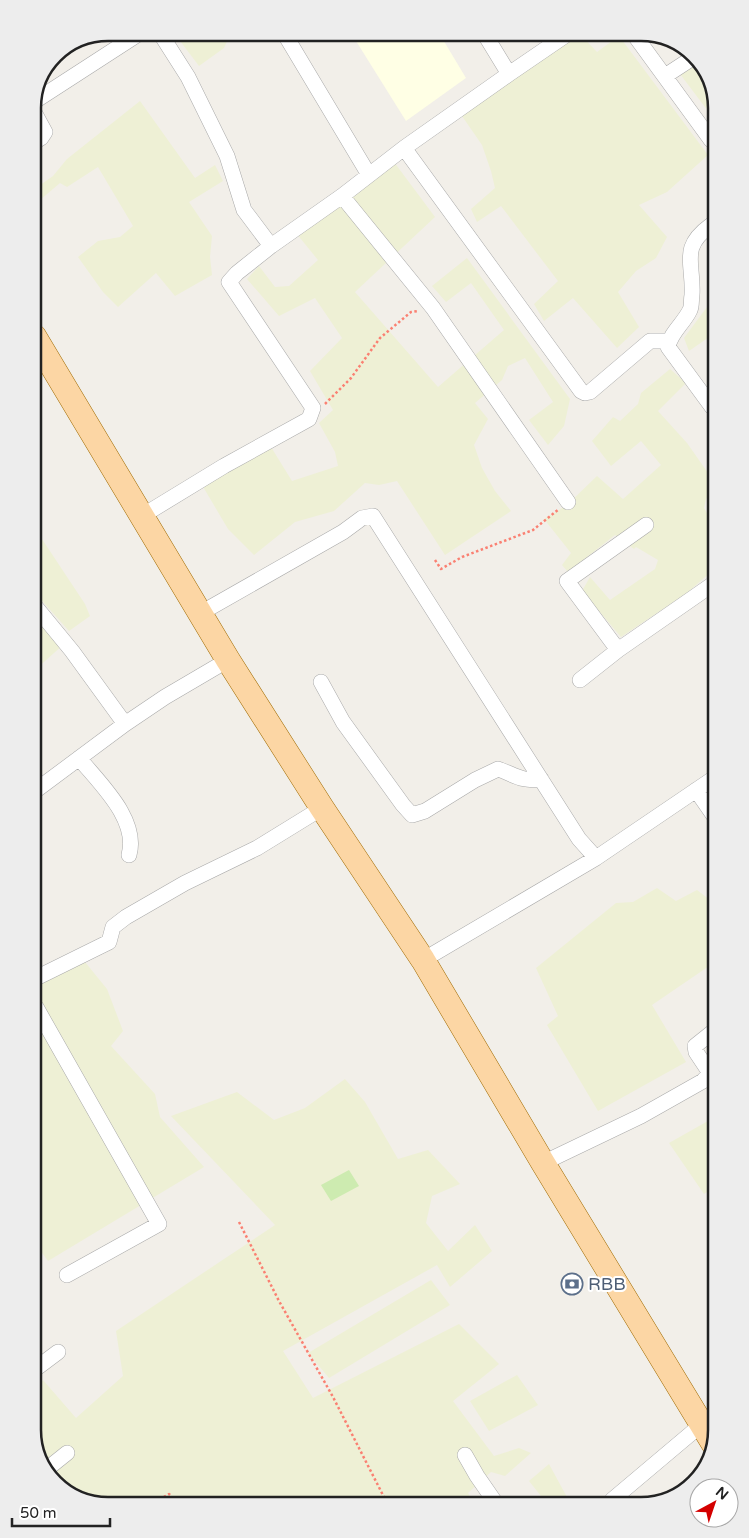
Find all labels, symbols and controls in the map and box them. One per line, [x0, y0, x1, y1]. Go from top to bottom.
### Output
bank icon: RBB [560, 1272, 584, 1296]
place label: RBB [588, 1273, 626, 1295]
north arrow [689, 1478, 739, 1528]
text: N [712, 1483, 732, 1504]
scale bar [12, 1496, 110, 1528]
text: 50 m [20, 1504, 57, 1522]

